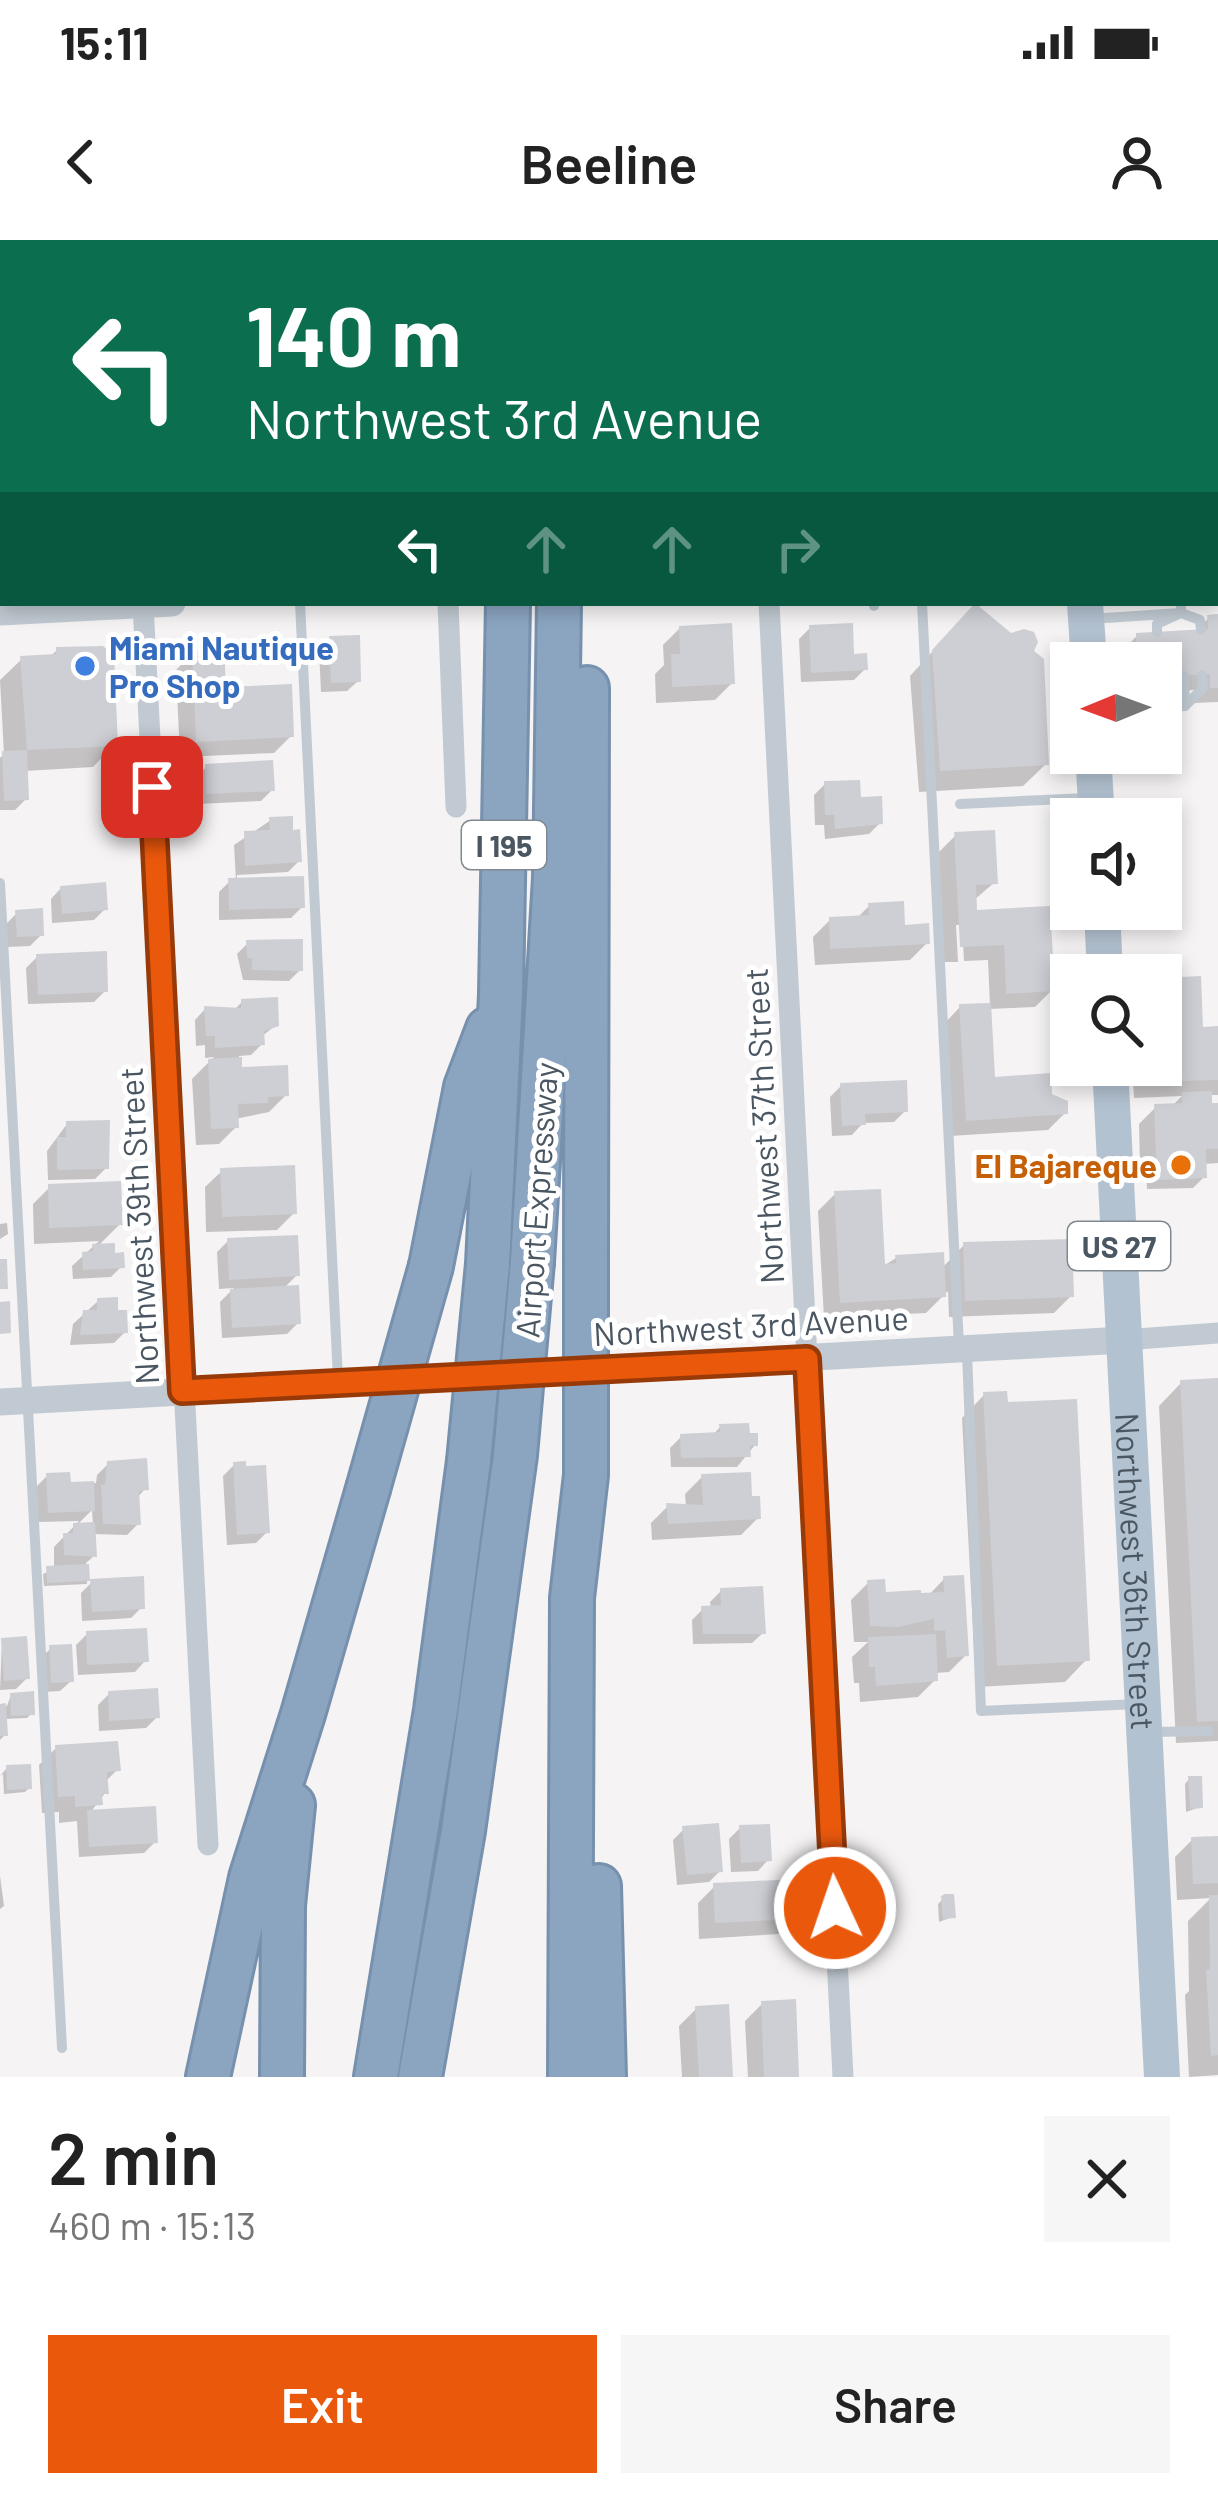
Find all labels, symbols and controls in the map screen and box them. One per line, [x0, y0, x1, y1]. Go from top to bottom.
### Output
text: 15:11 [60, 15, 149, 69]
icon: back [48, 129, 114, 195]
icon: person [1104, 129, 1170, 195]
text: Beeline [520, 130, 698, 195]
text: 140 m [246, 283, 461, 384]
icon: left [48, 288, 204, 444]
text: Northwest 3rd Avenue [246, 385, 762, 450]
icon: left [387, 516, 453, 582]
icon: ahead [513, 516, 579, 582]
icon: ahead [639, 516, 705, 582]
icon: right [765, 516, 831, 582]
place label: Miami Nautique Pro Shop [109, 627, 334, 705]
north arrow [1050, 642, 1182, 774]
map controls [1050, 642, 1182, 1086]
marker: Miami Nautique Pro Shop [72, 653, 98, 679]
pin [101, 736, 203, 838]
icon: arrive [119, 754, 185, 820]
button: sound [1050, 798, 1182, 930]
road number: I 195 [462, 821, 546, 869]
button: search [1050, 954, 1182, 1086]
street label: Northwest 37th Street [735, 967, 791, 1285]
street label: Airport Expressway [506, 1061, 566, 1339]
street label: Northwest 39th Street [110, 1066, 166, 1386]
place label: El Bajareque [975, 1145, 1157, 1185]
marker: El Bajareque [1168, 1152, 1194, 1178]
road number: US 27 [1068, 1222, 1170, 1270]
street label: Northwest 3rd Avenue [592, 1297, 910, 1353]
street label: Northwest 36th Street [1108, 1412, 1164, 1731]
position arrow [772, 1845, 898, 1971]
text: 2 min [48, 2113, 219, 2199]
button: close [1044, 2116, 1170, 2242]
text: 460 m · 15:13 [48, 2201, 256, 2248]
button: Exit [48, 2335, 597, 2473]
button: Share [621, 2335, 1170, 2473]

